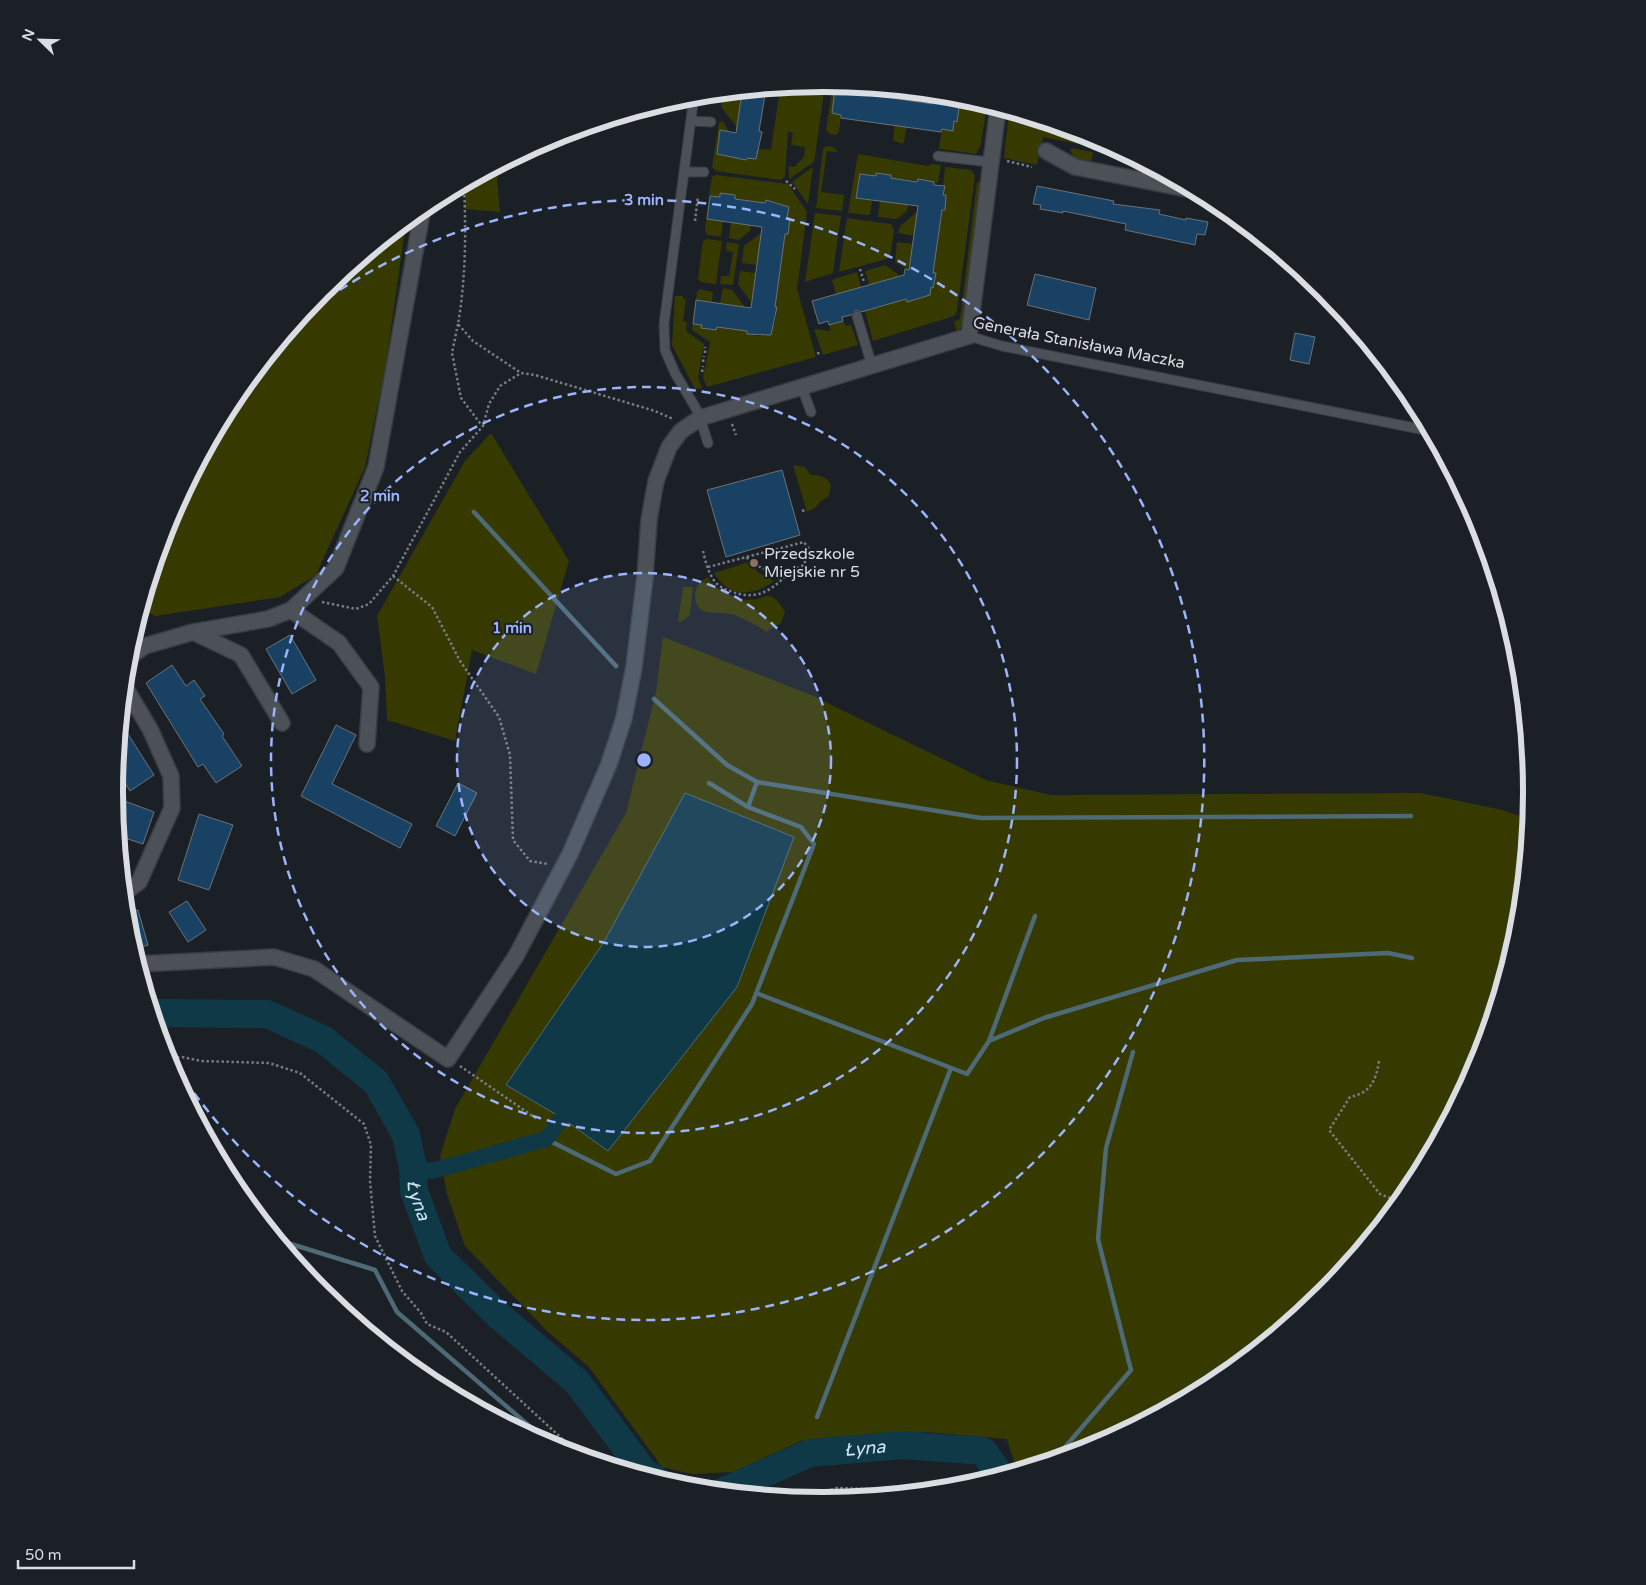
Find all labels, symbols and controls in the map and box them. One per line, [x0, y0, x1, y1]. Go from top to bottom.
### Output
north arrow [15, 15, 65, 65]
text: N [18, 27, 39, 44]
text: 3 min [624, 191, 664, 209]
street label: Generała Stanisława Maczka [971, 313, 1187, 373]
text: 2 min [360, 487, 400, 505]
place label: Przedszkole Miejskie nr 5 [764, 544, 860, 582]
marker: Przedszkole Miejskie nr 5 [748, 557, 760, 569]
text: 1 min [492, 619, 532, 637]
centre of rings [635, 751, 653, 769]
water label: Łyna [403, 1180, 435, 1224]
water label: Łyna [843, 1435, 887, 1461]
scale bar [18, 1538, 134, 1570]
text: 50 m [25, 1546, 62, 1564]

